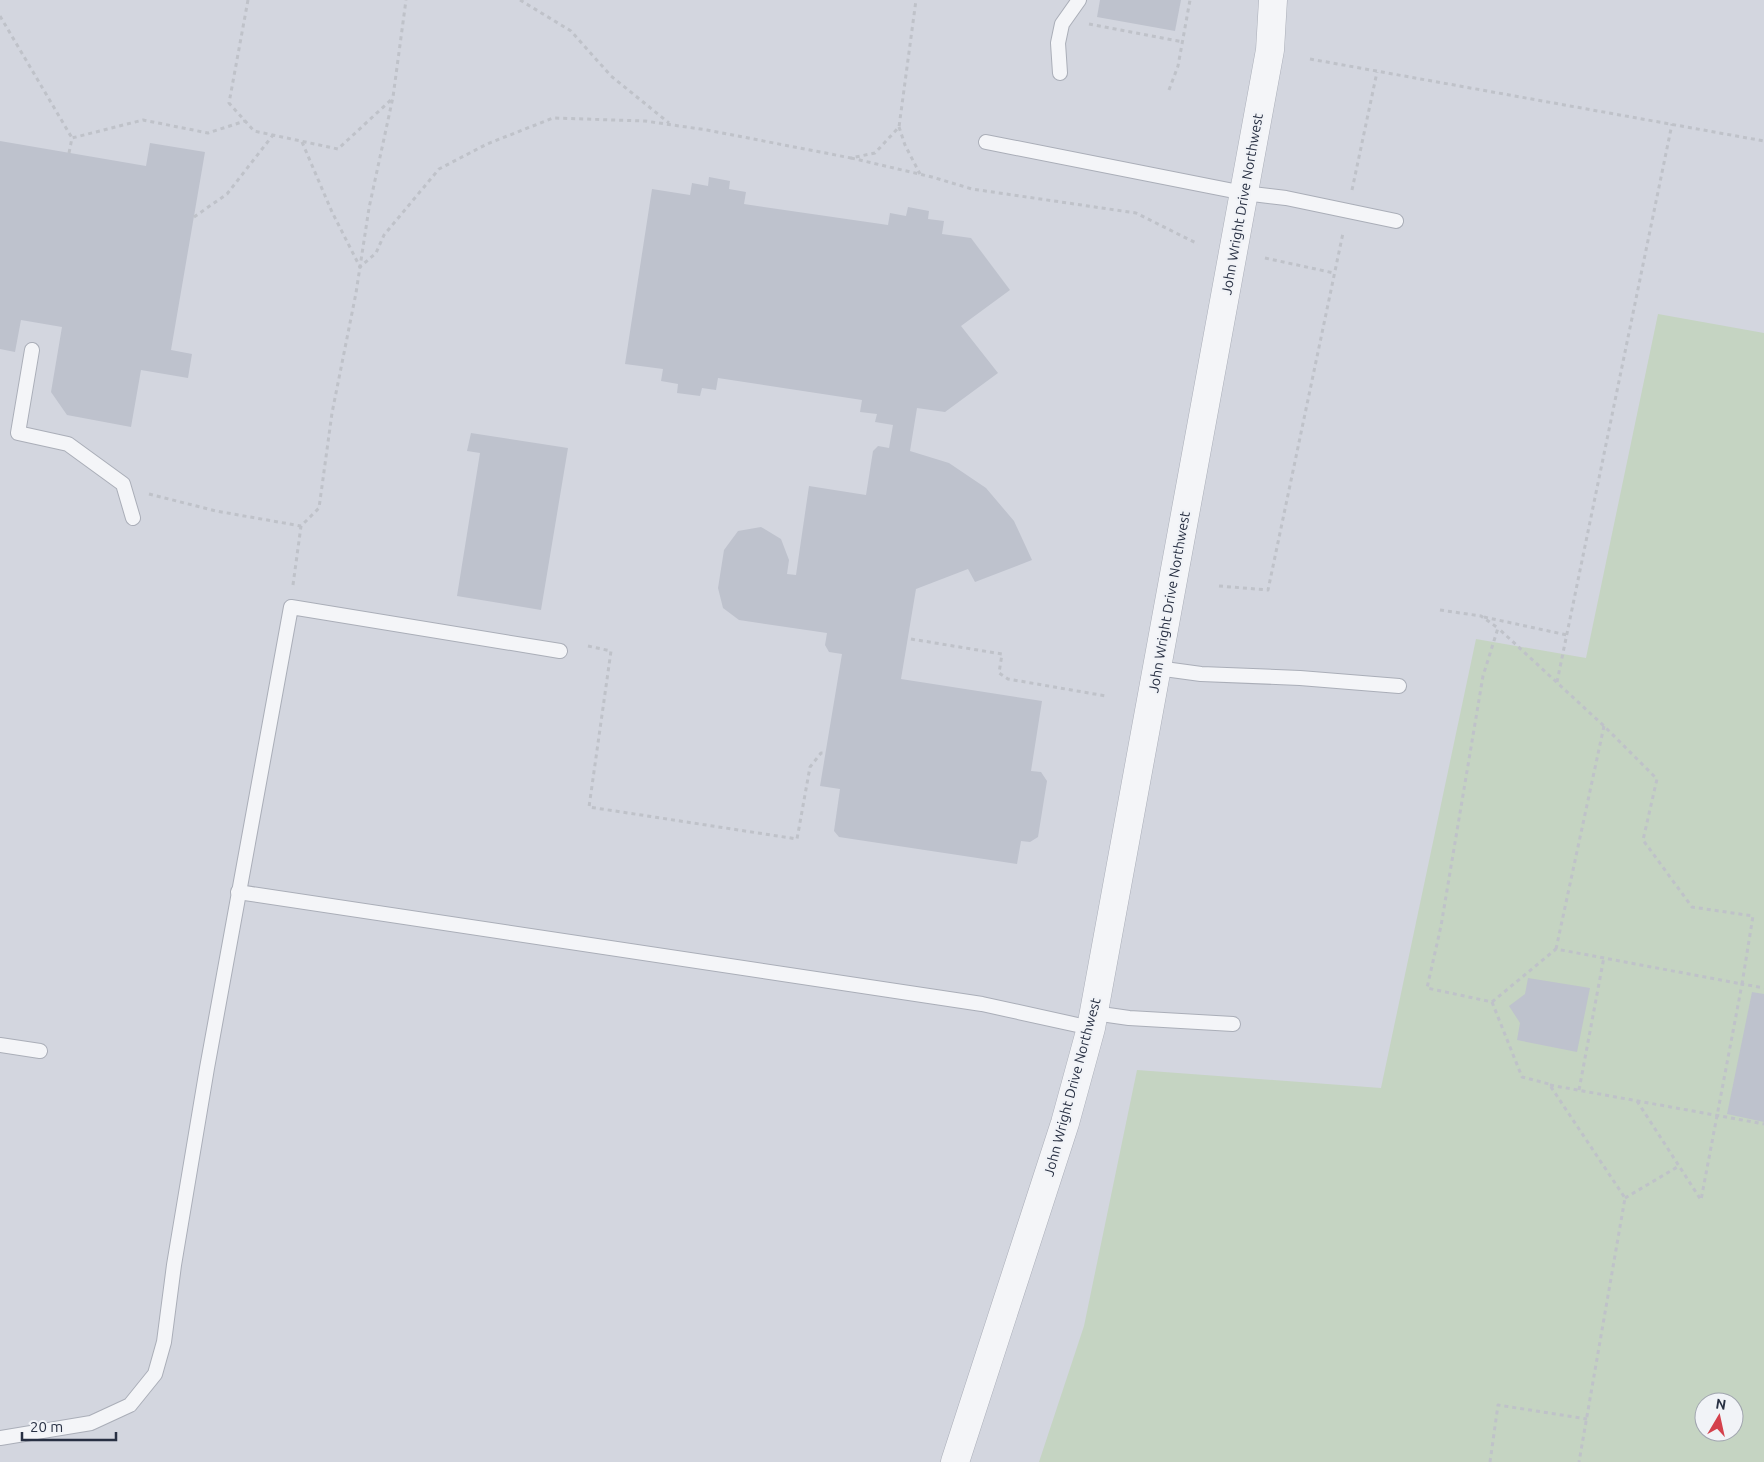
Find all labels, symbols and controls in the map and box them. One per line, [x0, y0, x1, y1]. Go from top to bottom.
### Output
street label: John Wright Drive Northwest [1218, 112, 1266, 296]
street label: John Wright Drive Northwest [1145, 510, 1193, 694]
street label: John Wright Drive Northwest [1040, 996, 1104, 1178]
north arrow [1694, 1392, 1744, 1442]
text: N [1715, 1395, 1727, 1413]
scale bar [22, 1410, 116, 1442]
text: 20 m [30, 1418, 63, 1435]

